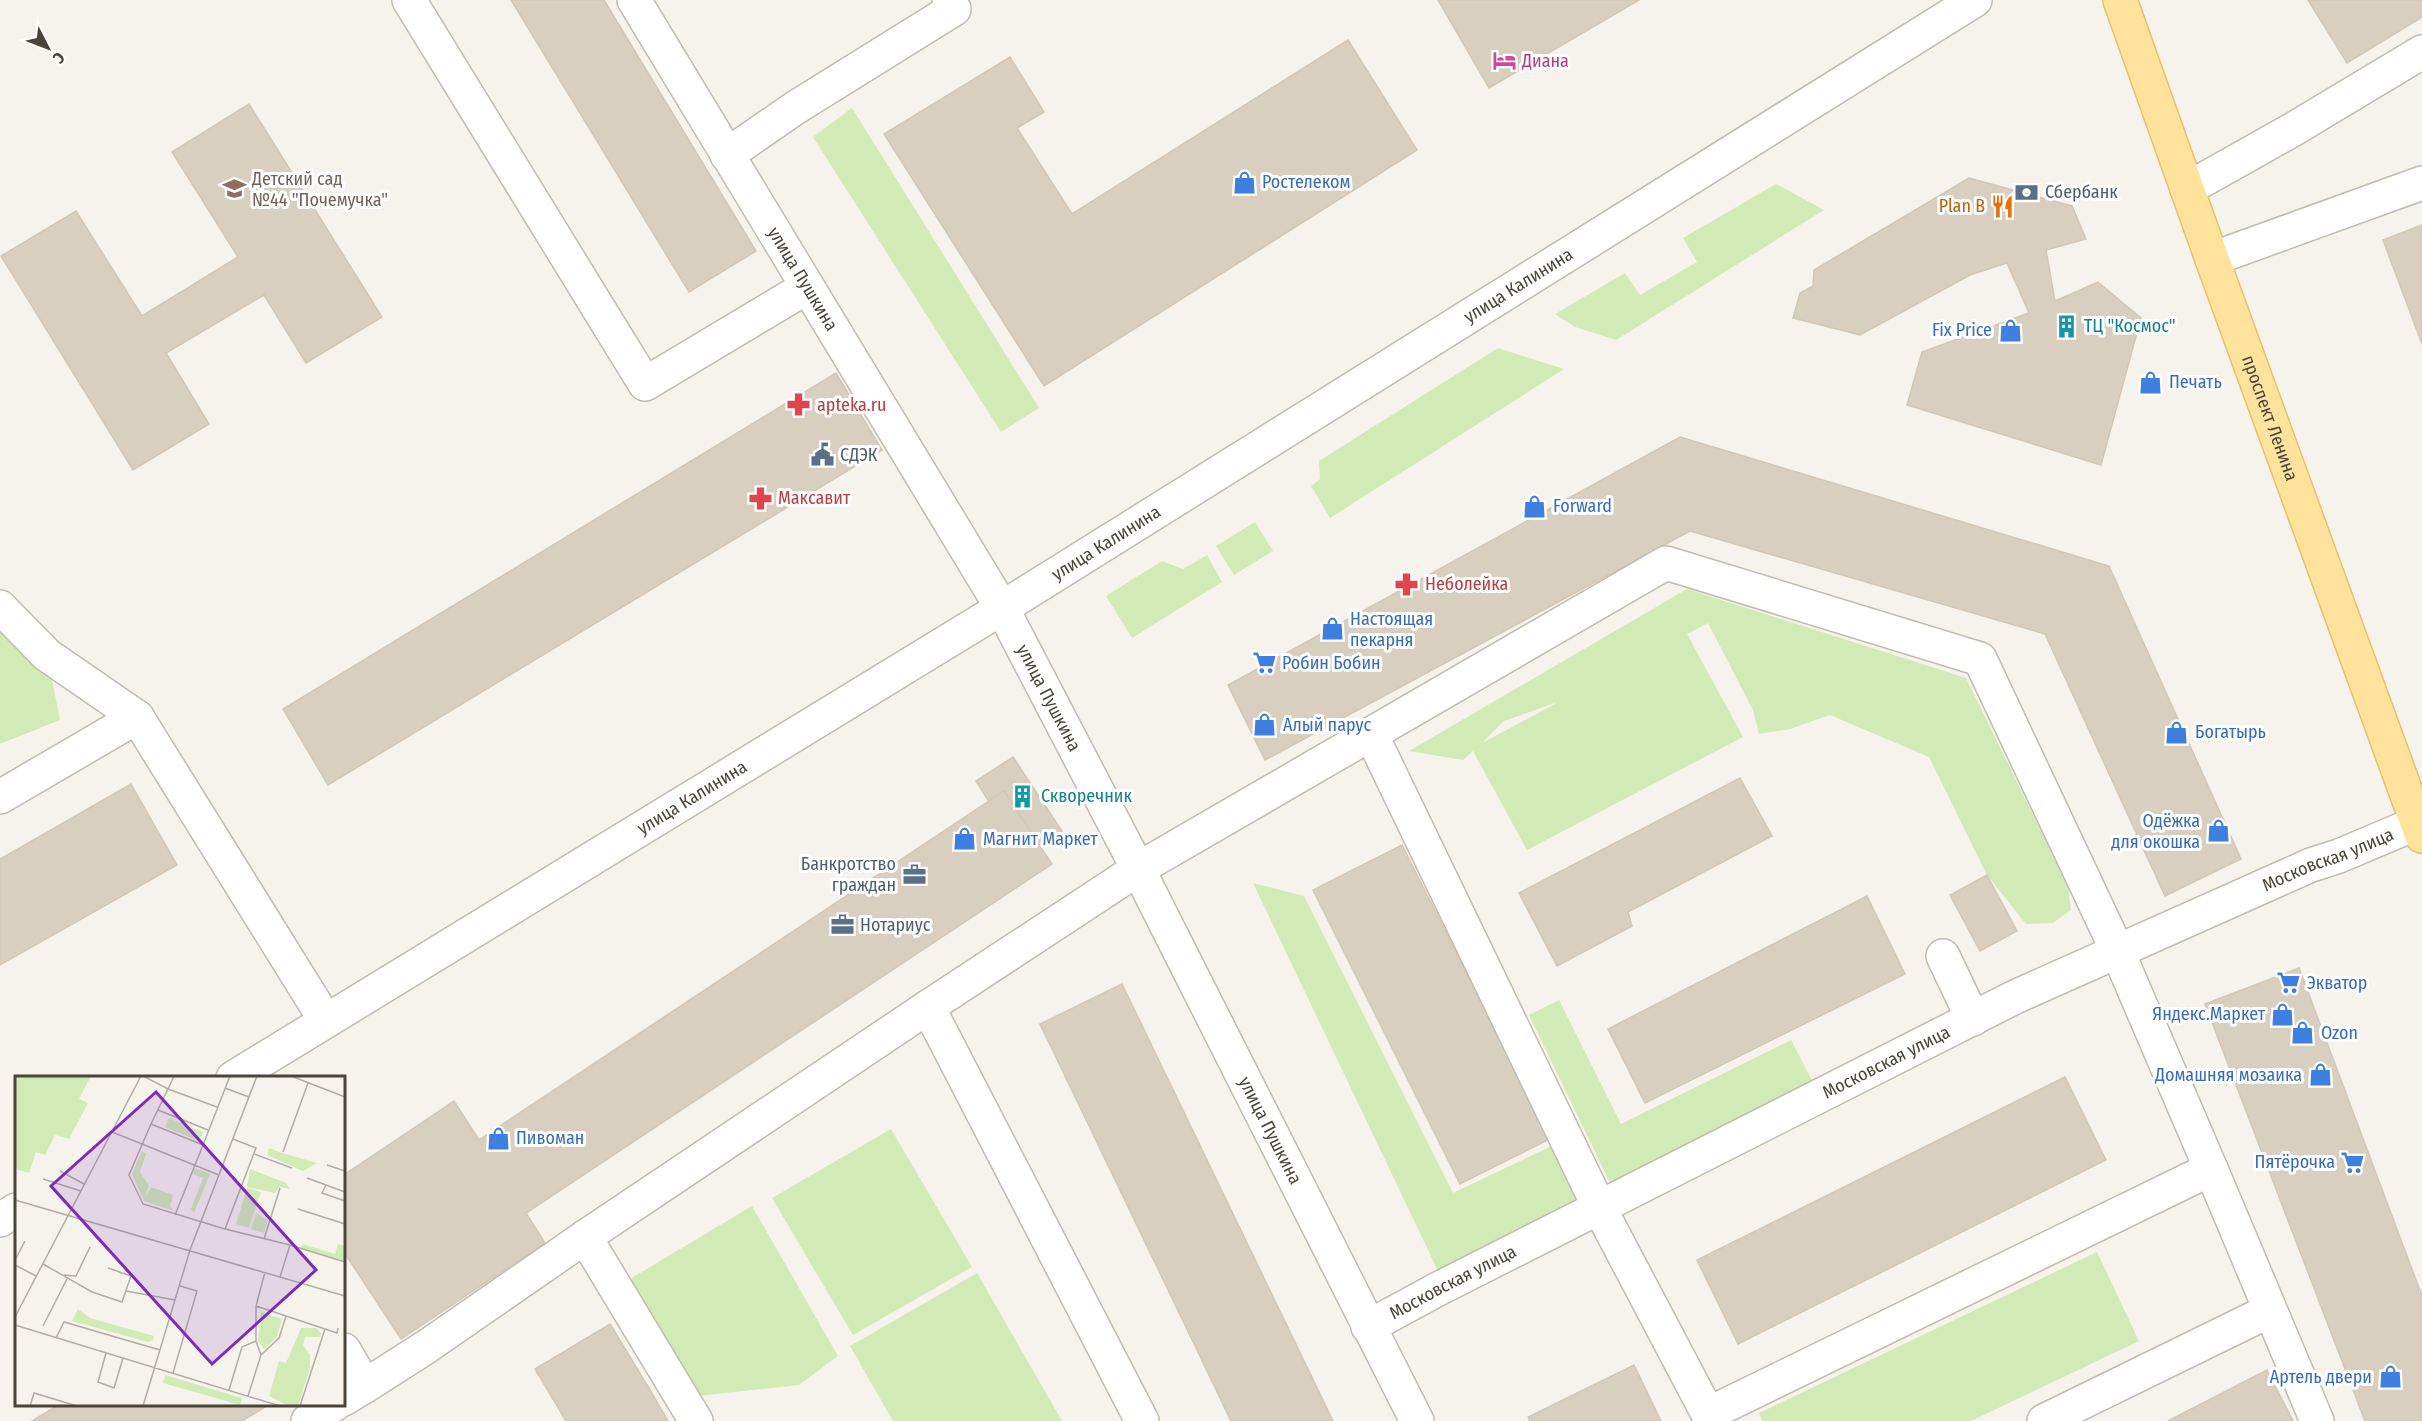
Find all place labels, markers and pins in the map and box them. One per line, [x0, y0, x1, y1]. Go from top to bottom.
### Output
hotel icon: Диана [1491, 48, 1517, 74]
place label: Диана [1521, 50, 1569, 72]
place label: Детский сад №44 "Почемучка" [251, 168, 388, 211]
shop icon: Ростелеком [1231, 169, 1257, 195]
place label: Ростелеком [1262, 171, 1351, 193]
school or university icon: Детский сад №44 "Почемучка" [221, 176, 247, 202]
bank icon: Сбербанк [2014, 179, 2040, 205]
place label: Сбербанк [2045, 181, 2118, 203]
restaurant icon: Plan B [1990, 193, 2016, 219]
place label: Plan B [1939, 195, 1985, 217]
building icon: ТЦ "Космос" [2053, 313, 2079, 339]
place label: ТЦ "Космос" [2084, 315, 2176, 337]
shop icon: Fix Price [1997, 317, 2023, 343]
place label: Fix Price [1932, 319, 1992, 341]
shop icon: Печать [2138, 369, 2164, 395]
place label: Печать [2169, 371, 2222, 393]
pharmacy icon: apteka.ru [786, 392, 812, 418]
place label: apteka.ru [817, 394, 886, 416]
public building icon: СДЭК [809, 442, 835, 468]
place label: СДЭК [840, 444, 878, 466]
pharmacy icon: Максавит [747, 485, 773, 511]
place label: Максавит [778, 487, 851, 509]
shop icon: Forward [1522, 493, 1548, 519]
place label: Forward [1553, 495, 1612, 517]
pharmacy icon: Неболейка [1394, 571, 1420, 597]
place label: Неболейка [1425, 573, 1508, 595]
place label: Настоящая пекарня [1350, 608, 1433, 651]
shop icon: Настоящая пекарня [1319, 616, 1345, 642]
supermarket icon: Робин Бобин [1251, 650, 1277, 676]
place label: Робин Бобин [1282, 652, 1381, 674]
shop icon: Алый парус [1252, 712, 1278, 738]
place label: Алый парус [1283, 714, 1371, 736]
shop icon: Богатырь [2164, 719, 2190, 745]
place label: Богатырь [2195, 721, 2266, 743]
building icon: Скворечник [1010, 783, 1036, 809]
place label: Скворечник [1041, 785, 1132, 807]
place label: Одёжка для окошка [2111, 810, 2200, 853]
shop icon: Одёжка для окошка [2205, 818, 2231, 844]
shop icon: Магнит Маркет [952, 826, 978, 852]
place label: Магнит Маркет [983, 828, 1098, 850]
place label: Банкротство граждан [801, 853, 896, 896]
office icon: Банкротство граждан [901, 861, 927, 887]
office icon: Нотариус [829, 912, 855, 938]
place label: Нотариус [860, 914, 931, 936]
supermarket icon: Экватор [2276, 970, 2302, 996]
place label: Экватор [2307, 972, 2367, 994]
shop icon: Яндекс.Маркет [2270, 1001, 2296, 1027]
place label: Яндекс.Маркет [2152, 1003, 2266, 1025]
shop icon: Ozon [2290, 1020, 2316, 1046]
place label: Ozon [2321, 1022, 2358, 1044]
shop icon: Домашняя мозаика [2307, 1062, 2333, 1088]
place label: Домашняя мозаика [2154, 1064, 2302, 1086]
shop icon: Пивоман [485, 1125, 511, 1151]
place label: Пивоман [516, 1127, 584, 1149]
supermarket icon: Пятёрочка [2340, 1149, 2366, 1175]
place label: Пятёрочка [2255, 1151, 2335, 1173]
shop icon: Артель двери [2377, 1364, 2403, 1390]
place label: Артель двери [2270, 1366, 2372, 1388]

